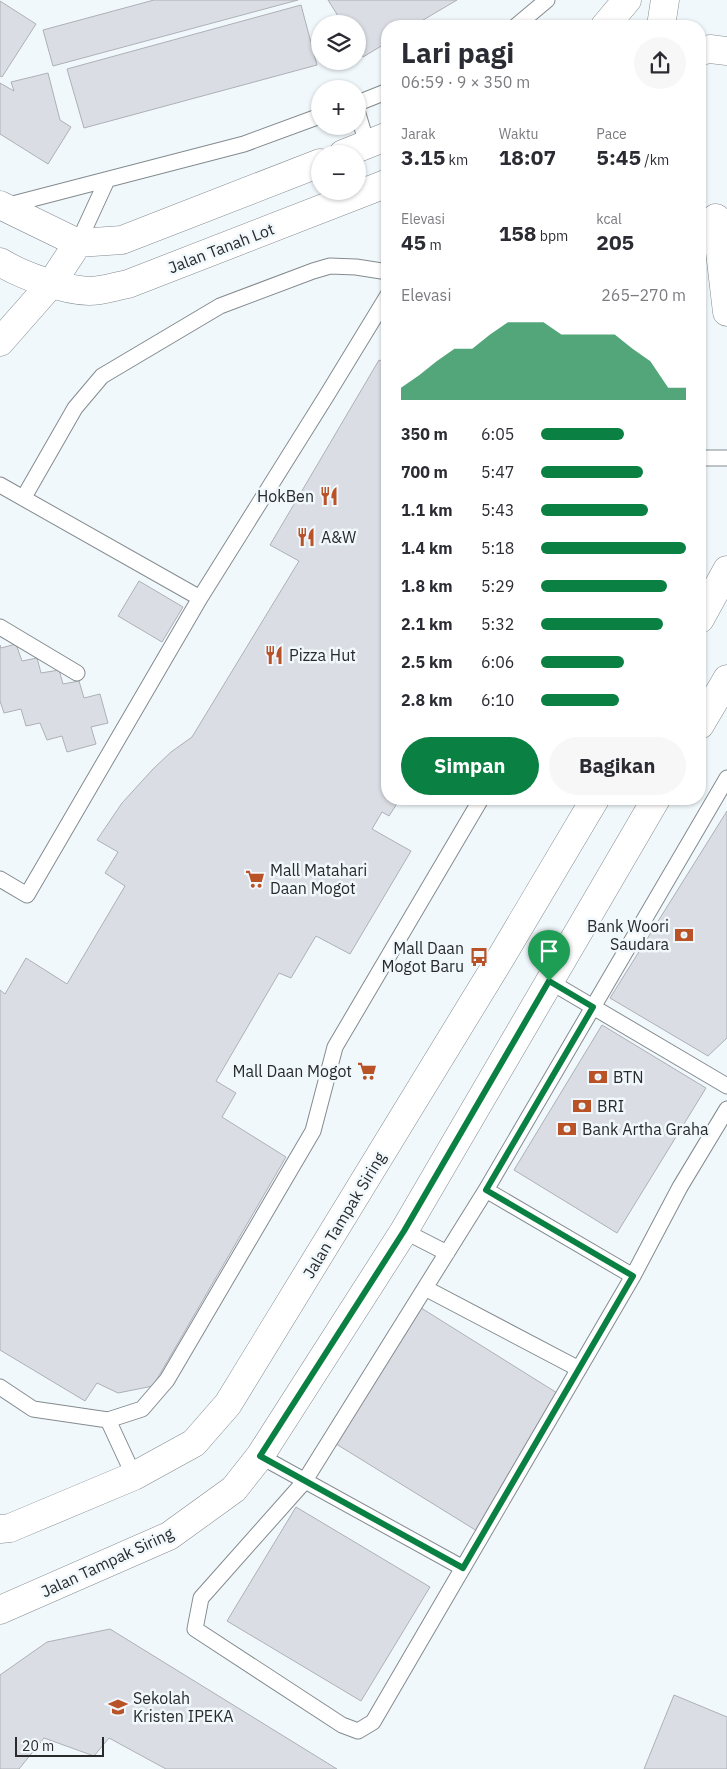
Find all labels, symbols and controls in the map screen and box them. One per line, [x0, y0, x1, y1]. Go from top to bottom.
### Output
map controls [311, 15, 366, 200]
button: layers [311, 15, 366, 70]
text: Lari pagi [401, 34, 514, 71]
button: share [634, 37, 686, 89]
text: 06:59 · 9 × 350 m [401, 72, 530, 92]
button: + [311, 80, 366, 135]
text: Jarak [401, 125, 436, 143]
text: Waktu [499, 125, 539, 143]
text: Pace [596, 125, 627, 143]
text: 3.15 [401, 143, 445, 171]
text: 18:07 [499, 143, 556, 171]
text: 5:45 [596, 143, 641, 171]
button: − [311, 145, 366, 200]
text: km [445, 151, 468, 169]
text: /km [641, 151, 669, 169]
text: Elevasi [401, 210, 445, 228]
text: kcal [596, 210, 622, 228]
street label: Jalan Tanah Lot [165, 219, 277, 277]
text: 158 [499, 219, 536, 247]
text: bpm [536, 227, 568, 245]
text: 45 [401, 228, 426, 256]
text: 205 [596, 228, 634, 256]
text: m [426, 236, 442, 254]
text: Elevasi [401, 285, 451, 305]
text: 265–270 m [601, 285, 686, 305]
text: 350 m [401, 424, 448, 444]
text: 6:05 [481, 424, 514, 444]
text: 700 m [401, 462, 448, 482]
text: 5:47 [481, 462, 514, 482]
restaurant icon: HokBen [318, 485, 340, 507]
place label: HokBen [257, 486, 314, 506]
text: 1.1 km [401, 500, 452, 520]
text: 5:43 [481, 500, 514, 520]
restaurant icon: A&W [295, 526, 317, 548]
place label: A&W [321, 527, 356, 547]
text: 1.4 km [401, 538, 452, 558]
text: 5:18 [481, 538, 514, 558]
text: 1.8 km [401, 576, 452, 596]
text: 5:29 [481, 576, 514, 596]
text: 2.1 km [401, 614, 452, 634]
text: 5:32 [481, 614, 514, 634]
restaurant icon: Pizza Hut [263, 644, 285, 666]
place label: Pizza Hut [289, 645, 356, 665]
text: 2.5 km [401, 652, 452, 672]
text: 6:06 [481, 652, 514, 672]
text: 2.8 km [401, 690, 452, 710]
text: 6:10 [481, 690, 514, 710]
button: Simpan [401, 737, 539, 795]
button: Bagikan [549, 737, 686, 795]
place label: Mall Matahari Daan Mogot [270, 860, 367, 898]
supermarket icon: Mall Matahari Daan Mogot [244, 868, 266, 890]
place label: Bank Woori Saudara [587, 916, 669, 954]
bank icon: Bank Woori Saudara [673, 924, 695, 946]
pin [528, 930, 570, 981]
icon: arrive [535, 937, 563, 965]
place label: Mall Daan Mogot Baru [381, 938, 464, 976]
bus stop icon: Mall Daan Mogot Baru [468, 946, 490, 968]
supermarket icon: Mall Daan Mogot [356, 1060, 378, 1082]
place label: Mall Daan Mogot [232, 1061, 352, 1081]
bank icon: BTN [587, 1066, 609, 1088]
place label: BTN [613, 1067, 644, 1087]
bank icon: BRI [571, 1095, 593, 1117]
place label: BRI [597, 1096, 624, 1116]
bank icon: Bank Artha Graha [556, 1118, 578, 1140]
place label: Bank Artha Graha [582, 1119, 709, 1139]
street label: Jalan Tampak Siring [298, 1148, 390, 1282]
street label: Jalan Tampak Siring [38, 1522, 177, 1601]
place label: Sekolah Kristen IPEKA [133, 1688, 234, 1726]
school or university icon: Sekolah Kristen IPEKA [107, 1696, 129, 1718]
scale bar [15, 1734, 104, 1757]
text: 20 m [22, 1737, 54, 1755]

